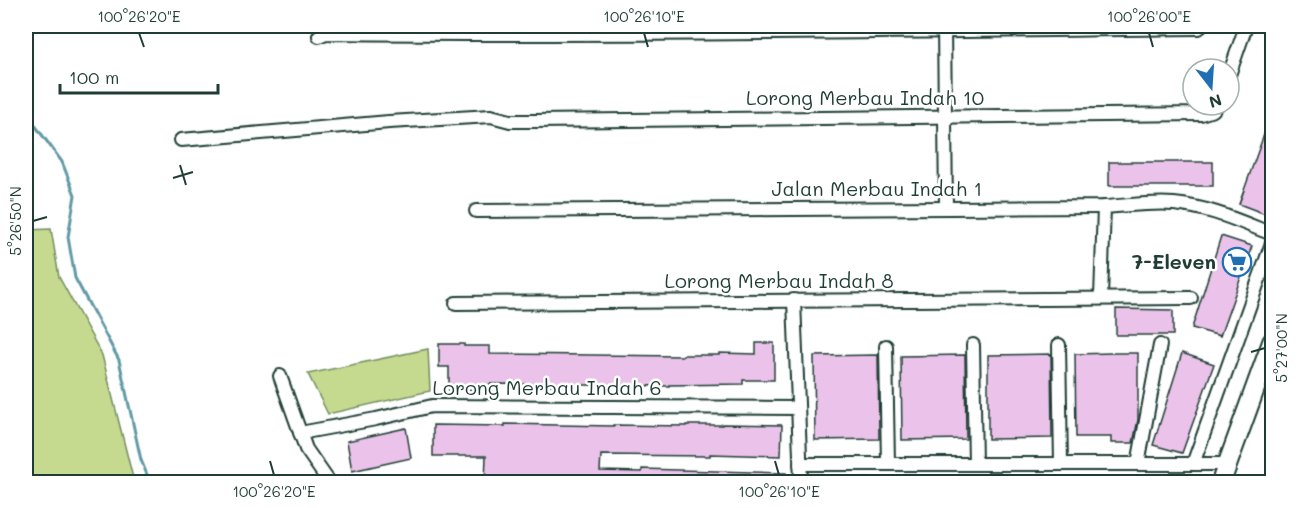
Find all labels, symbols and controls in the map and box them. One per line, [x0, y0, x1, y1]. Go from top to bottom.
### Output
text: 100°26'20"E [97, 6, 181, 26]
text: 100°26'10"E [603, 6, 685, 26]
text: 100°26'00"E [1107, 6, 1191, 26]
scale bar [60, 57, 218, 95]
north arrow [1181, 57, 1241, 117]
text: 100 m [69, 65, 119, 89]
street label: Lorong Merbau Indah 10 [746, 84, 984, 110]
text: N [1207, 90, 1224, 114]
street label: Jalan Merbau Indah 1 [772, 175, 982, 201]
text: 5°26'50"N [5, 186, 25, 256]
supermarket icon: 7-Eleven [1221, 246, 1253, 278]
place label: 7-Eleven [1132, 248, 1216, 274]
street label: Lorong Merbau Indah 8 [664, 267, 894, 293]
text: 5°27'00"N [1271, 313, 1291, 383]
street label: Lorong Merbau Indah 6 [433, 374, 662, 400]
text: 100°26'20"E [232, 481, 316, 501]
text: 100°26'10"E [738, 481, 820, 501]

